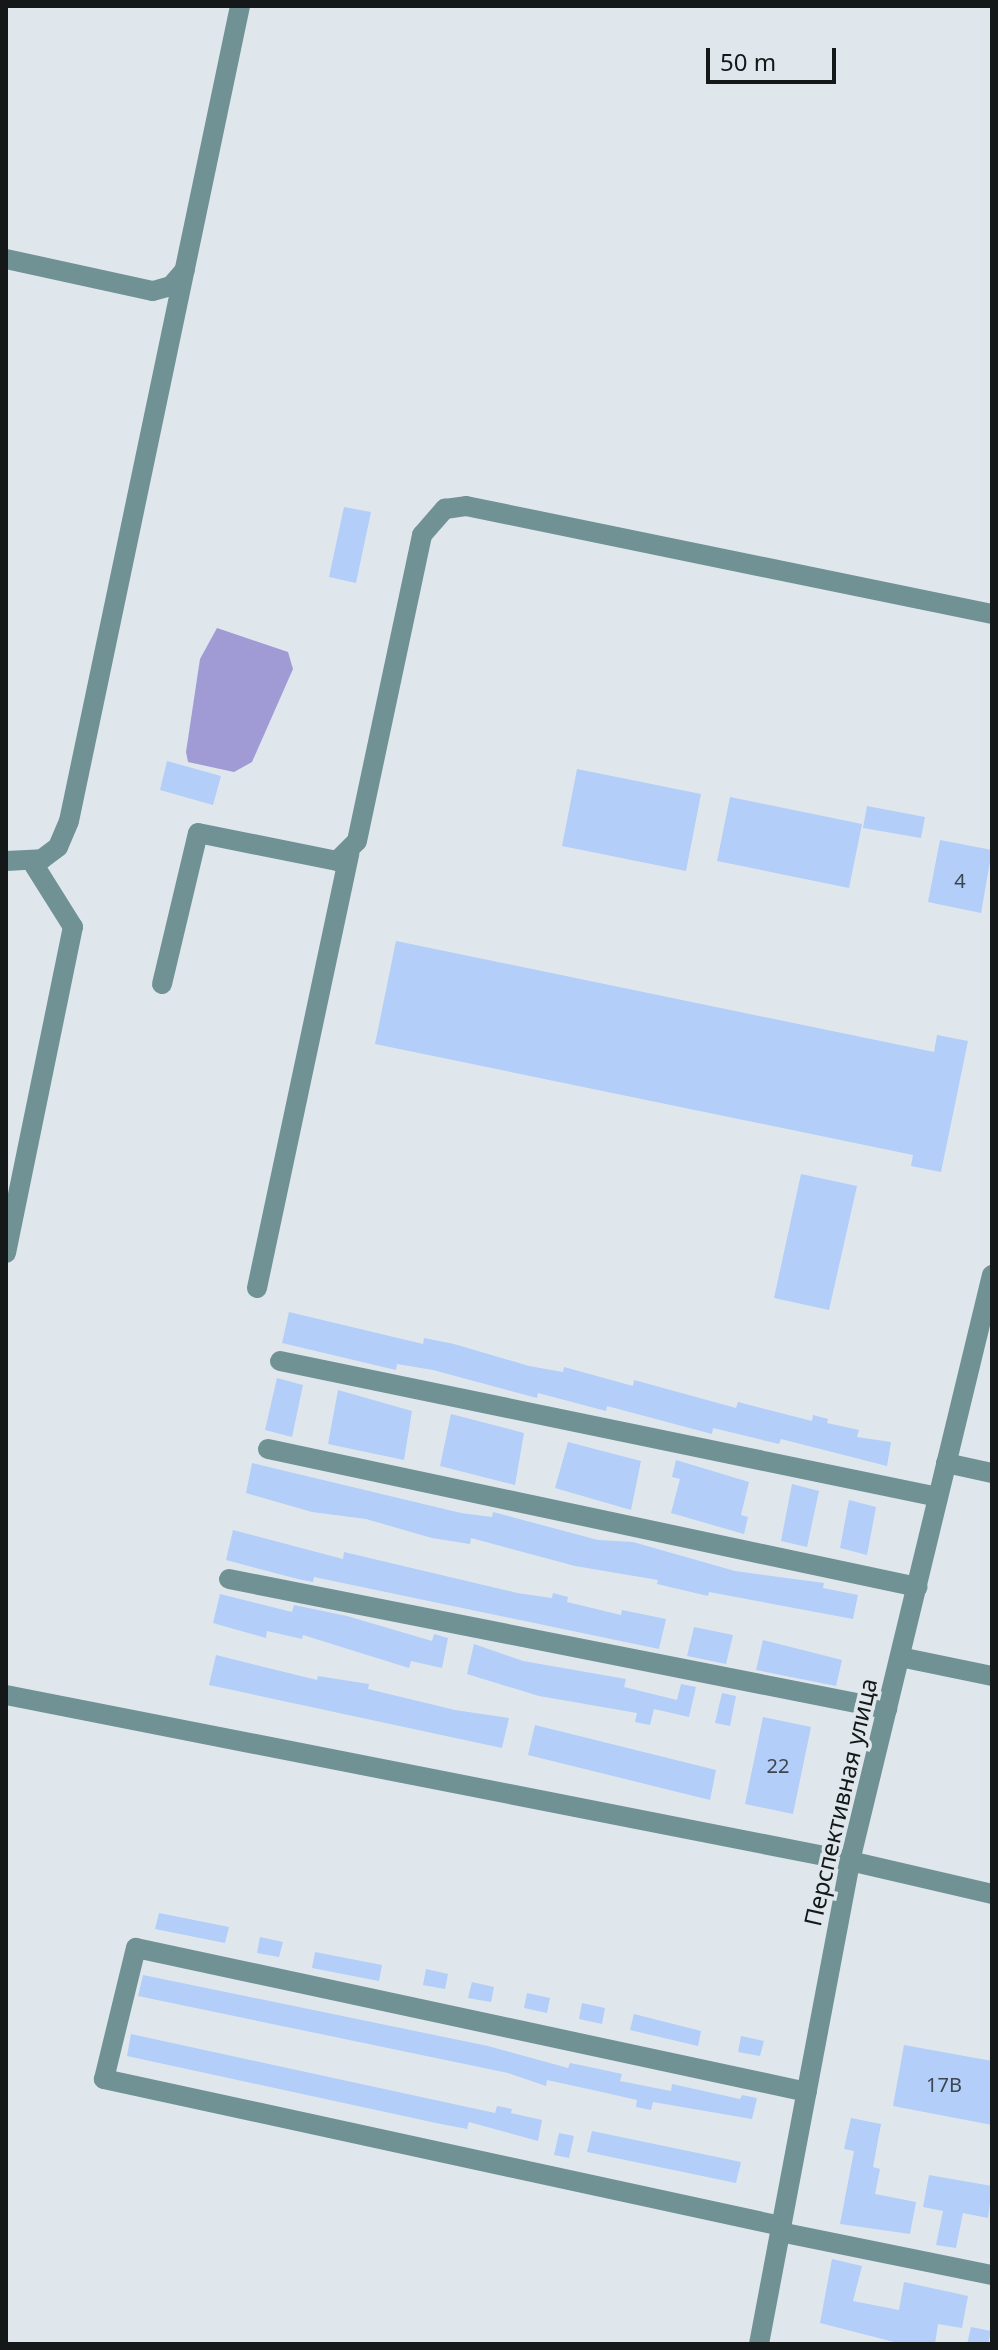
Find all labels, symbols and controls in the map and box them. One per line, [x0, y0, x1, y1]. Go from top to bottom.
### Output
scale bar [710, 32, 840, 82]
text: 50 m [720, 45, 776, 78]
house number: 4 [954, 868, 966, 892]
street label: Перспективная улица [797, 1675, 883, 1929]
house number: 22 [767, 1753, 789, 1777]
house number: 17В [926, 2072, 962, 2096]

